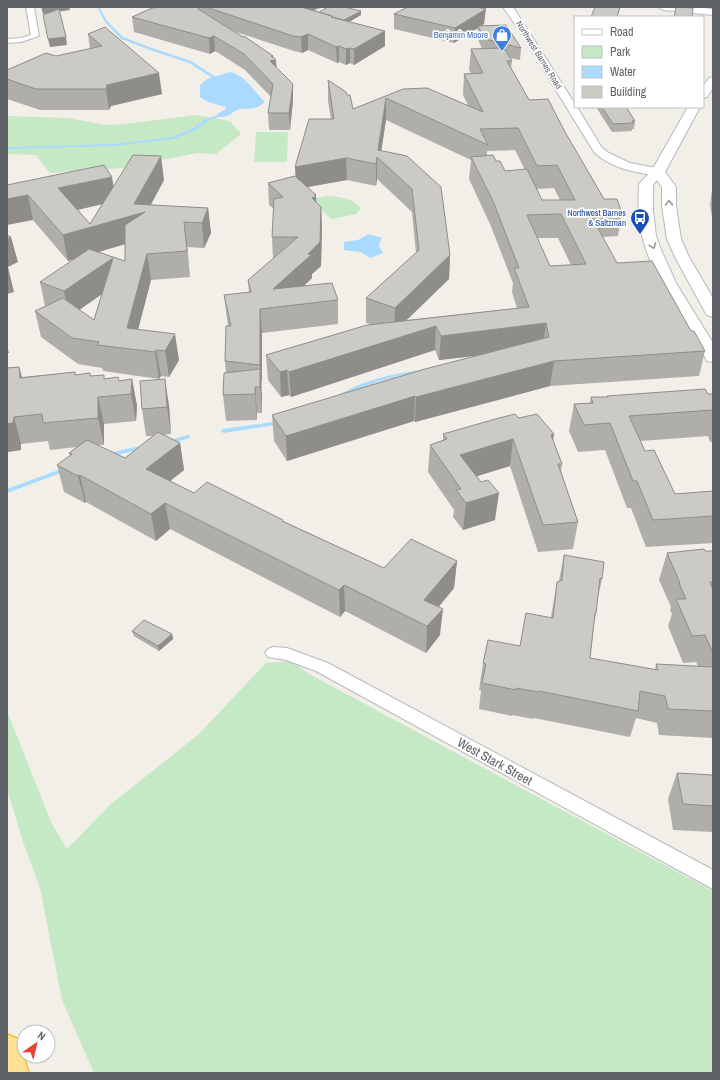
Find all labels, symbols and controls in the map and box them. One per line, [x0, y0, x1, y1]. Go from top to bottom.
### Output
legend [574, 16, 704, 108]
street label: Northwest Barnes Road [513, 19, 565, 91]
shop icon: Benjamin Moore [491, 24, 513, 52]
text: Road [610, 24, 634, 40]
place label: Benjamin Moore [434, 29, 488, 41]
text: Park [610, 44, 630, 60]
text: Water [610, 64, 637, 80]
text: Building [610, 84, 647, 100]
one-way arrow [665, 200, 674, 206]
place label: Northwest Barnes & Saltzman [567, 207, 626, 229]
bus stop icon: Northwest Barnes & Saltzman [629, 207, 651, 235]
one-way arrow [649, 243, 657, 250]
street label: West Stark Street [454, 734, 535, 789]
north arrow [16, 1024, 56, 1064]
text: N [35, 1028, 48, 1043]

